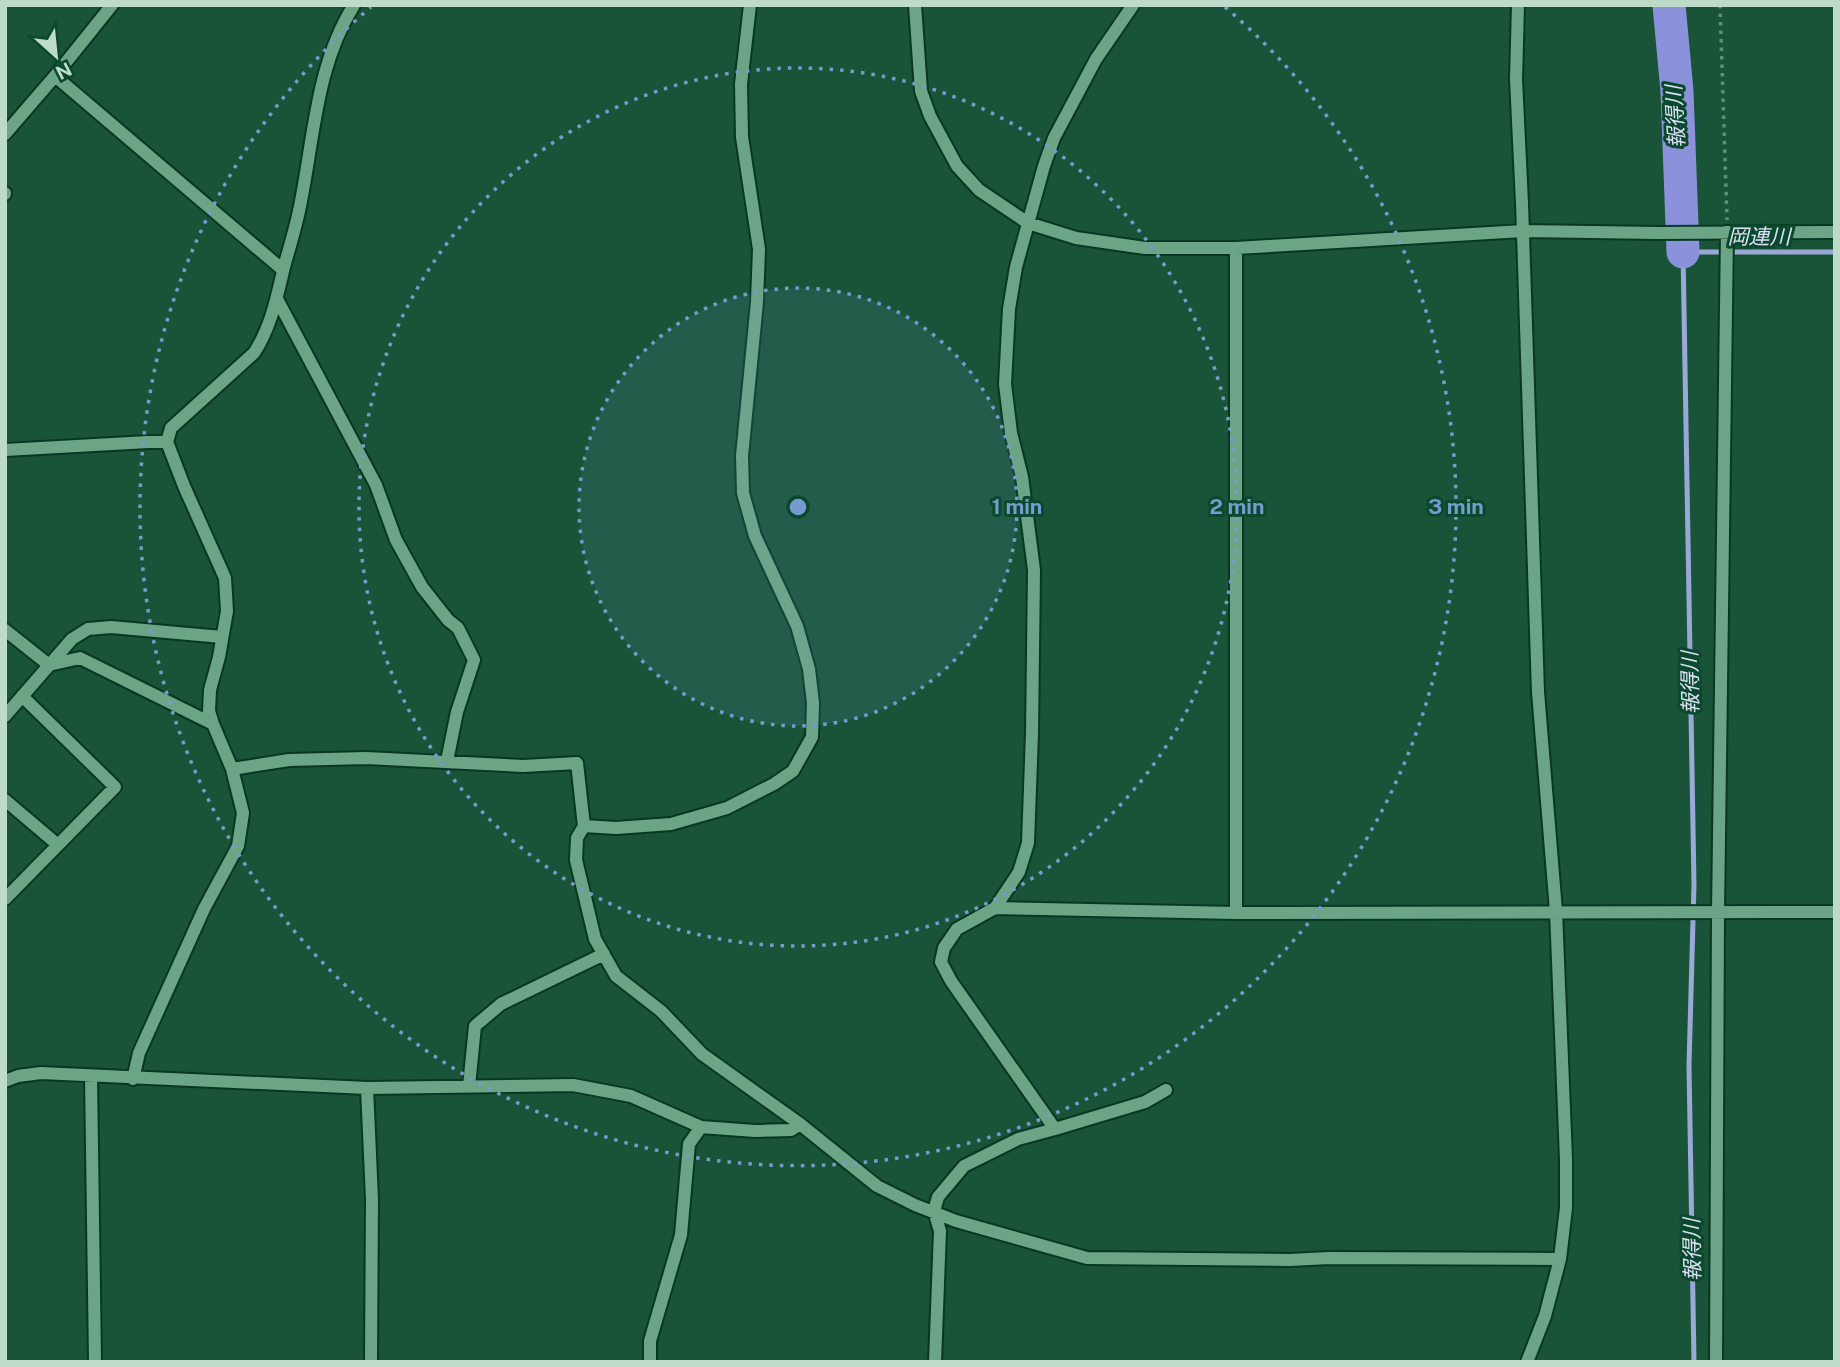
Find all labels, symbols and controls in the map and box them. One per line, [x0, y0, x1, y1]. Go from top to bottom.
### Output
north arrow [21, 21, 91, 91]
text: N [52, 58, 75, 84]
water label: 報得川 [1661, 83, 1689, 149]
water label: 岡連川 [1728, 224, 1792, 249]
text: 1 min [992, 494, 1042, 519]
text: 2 min [1209, 494, 1265, 519]
text: 3 min [1428, 494, 1484, 519]
centre of rings [786, 495, 810, 519]
water label: 報得川 [1677, 649, 1703, 715]
water label: 報得川 [1679, 1216, 1705, 1282]

